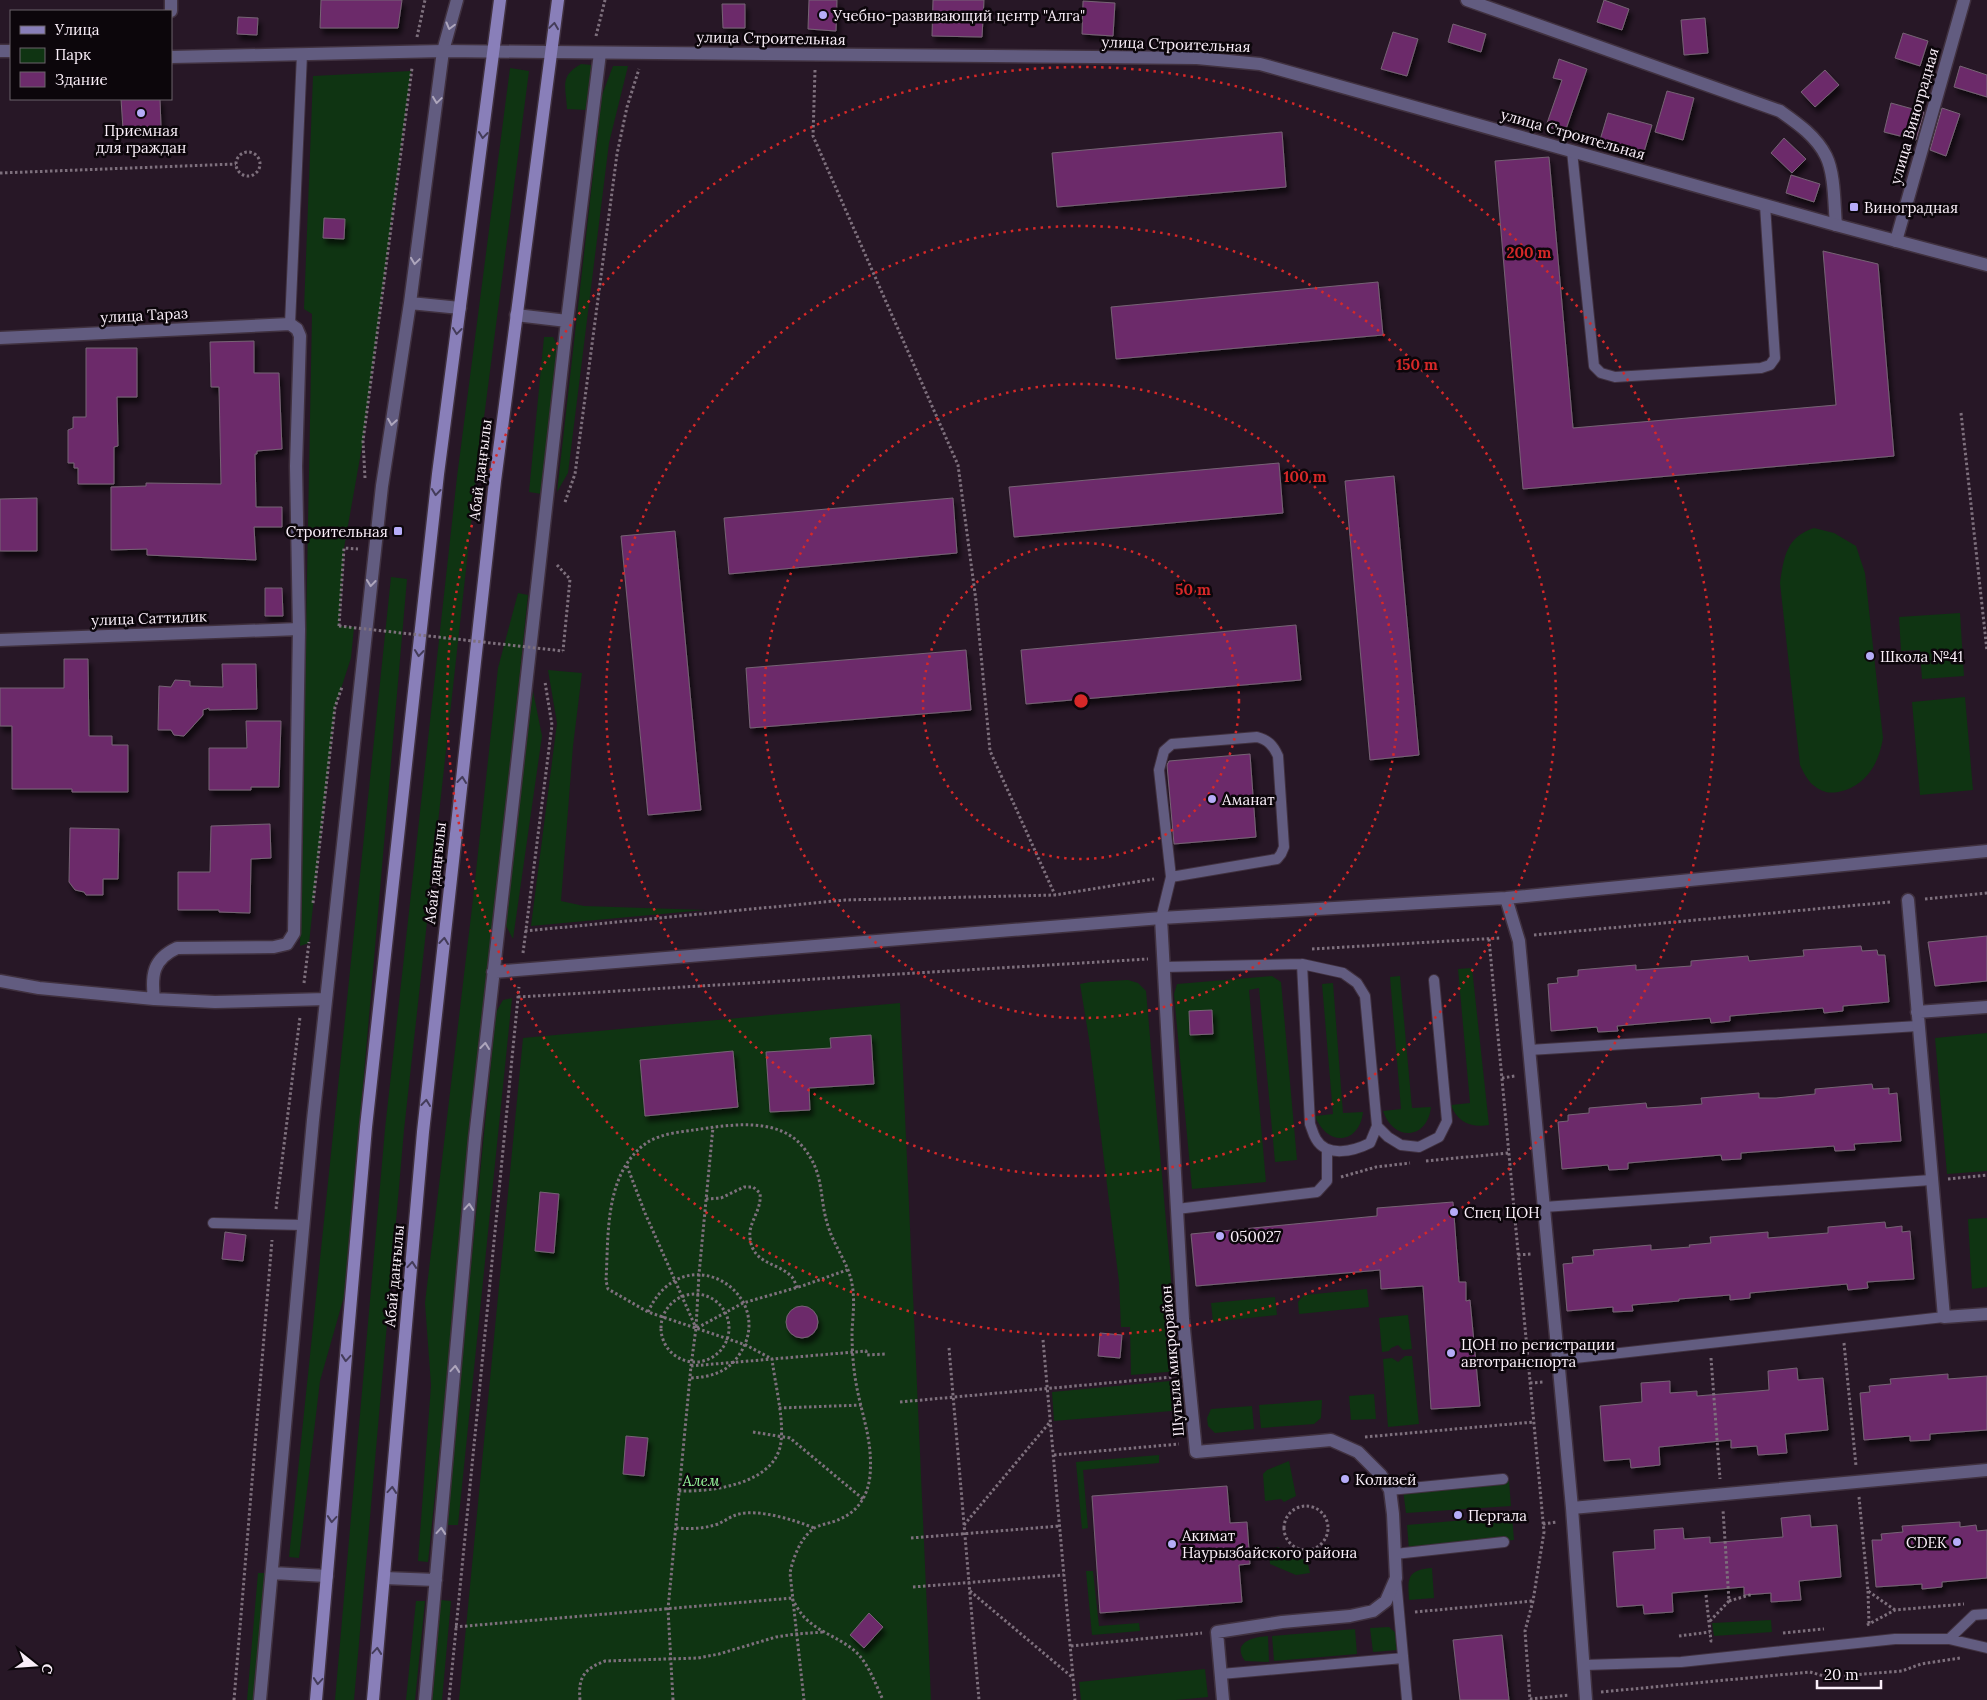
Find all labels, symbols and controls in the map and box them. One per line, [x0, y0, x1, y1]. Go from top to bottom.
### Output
place label: Учебно-развивающий центр "Алга" [832, 6, 1085, 25]
marker: Учебно-развивающий центр "Алга" [817, 9, 829, 21]
legend [10, 10, 172, 100]
text: Улица [54, 20, 100, 39]
one-way arrow [445, 21, 456, 30]
one-way arrow [548, 22, 559, 30]
street label: улица Строительная [696, 27, 846, 49]
street label: улица Строительная [1101, 32, 1251, 56]
text: Парк [55, 45, 91, 64]
street label: улица Виноградная [1885, 45, 1943, 187]
text: Здание [55, 70, 108, 89]
one-way arrow [432, 96, 443, 104]
street label: улица Строительная [1499, 104, 1647, 164]
marker: Приемная для граждан [135, 107, 147, 119]
place label: Приемная для граждан [96, 121, 186, 157]
one-way arrow [478, 131, 489, 139]
place label: Виноградная [1864, 198, 1958, 217]
marker: Виноградная [1848, 201, 1860, 213]
text: 200 m [1507, 243, 1552, 262]
one-way arrow [411, 257, 421, 265]
street label: улица Тараз [100, 303, 188, 327]
one-way arrow [452, 327, 463, 335]
text: 150 m [1396, 355, 1438, 374]
one-way arrow [387, 417, 397, 426]
street label: Абай даңғылы [464, 418, 496, 523]
text: 100 m [1284, 467, 1327, 486]
one-way arrow [431, 488, 442, 496]
place label: Строительная [286, 522, 388, 541]
marker: Строительная [392, 525, 404, 537]
one-way arrow [366, 579, 377, 587]
text: 50 m [1175, 580, 1211, 599]
street label: улица Саттилик [91, 606, 207, 630]
place label: Школа №41 [1880, 647, 1963, 666]
one-way arrow [414, 650, 425, 658]
marker: Школа №41 [1864, 650, 1876, 662]
centre of rings [1072, 692, 1090, 710]
one-way arrow [456, 775, 467, 783]
place label: Аманат [1221, 790, 1275, 809]
marker: Аманат [1206, 793, 1218, 805]
street label: Абай даңғылы [420, 821, 450, 926]
one-way arrow [438, 937, 449, 945]
one-way arrow [479, 1041, 490, 1049]
one-way arrow [420, 1099, 431, 1107]
one-way arrow [463, 1203, 474, 1211]
place label: Спец ЦОН [1464, 1203, 1540, 1222]
marker: Спец ЦОН [1448, 1206, 1460, 1218]
street label: Абай даңғылы [380, 1224, 408, 1329]
place label: 050027 [1230, 1227, 1281, 1246]
marker: 050027 [1214, 1230, 1226, 1242]
one-way arrow [406, 1260, 417, 1268]
street label: Шугыла микрорайон [1156, 1285, 1188, 1437]
place label: ЦОН по регистрации автотранспорта [1461, 1335, 1615, 1371]
marker: ЦОН по регистрации автотранспорта [1445, 1347, 1457, 1359]
one-way arrow [341, 1354, 352, 1362]
one-way arrow [449, 1365, 460, 1373]
place label: Колизей [1355, 1470, 1417, 1489]
park label: Алем [681, 1471, 720, 1490]
marker: Колизей [1339, 1473, 1351, 1485]
one-way arrow [386, 1485, 397, 1493]
place label: Пергала [1468, 1506, 1527, 1525]
marker: Пергала [1452, 1509, 1464, 1521]
one-way arrow [327, 1516, 338, 1524]
place label: Акимат Наурызбайского района [1181, 1526, 1358, 1562]
one-way arrow [435, 1527, 446, 1535]
place label: CDEK [1906, 1533, 1948, 1552]
marker: CDEK [1951, 1536, 1963, 1548]
marker: Акимат Наурызбайского района [1166, 1538, 1178, 1550]
north arrow [10, 1640, 60, 1690]
one-way arrow [372, 1647, 383, 1655]
scale bar [1817, 1658, 1881, 1690]
text: С [37, 1662, 57, 1676]
text: 20 m [1824, 1665, 1859, 1684]
one-way arrow [312, 1678, 323, 1686]

